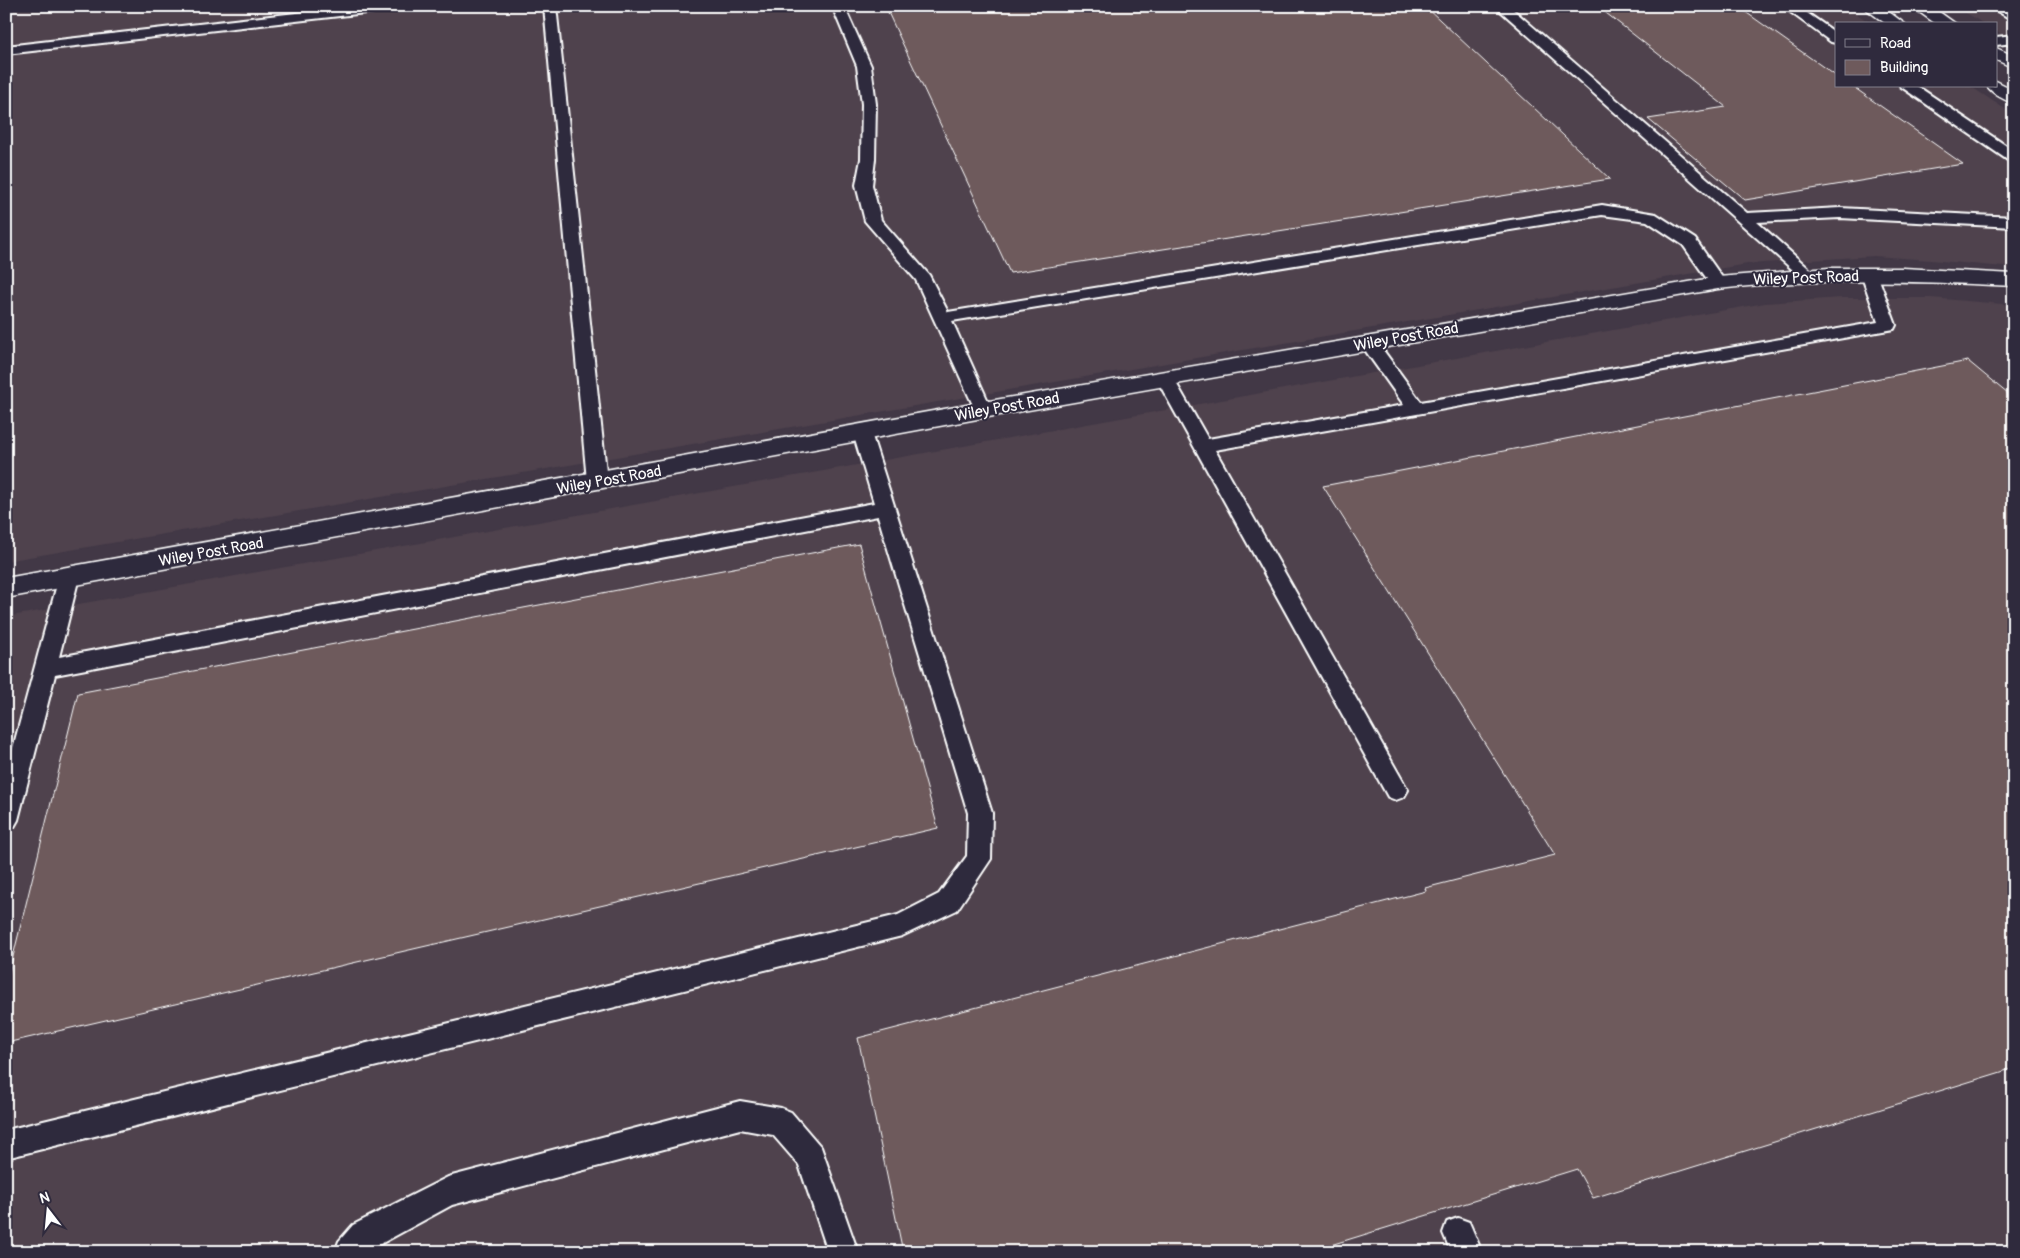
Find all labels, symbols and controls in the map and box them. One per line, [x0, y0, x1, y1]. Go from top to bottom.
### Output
legend [1835, 22, 1998, 88]
text: Road [1880, 34, 1911, 53]
text: Building [1880, 58, 1928, 77]
street label: Wiley Post Road [1753, 266, 1859, 290]
street label: Wiley Post Road [1352, 318, 1460, 356]
street label: Wiley Post Road [953, 388, 1061, 426]
street label: Wiley Post Road [555, 461, 663, 499]
street label: Wiley Post Road [157, 533, 265, 571]
north arrow [22, 1186, 72, 1236]
text: N [38, 1189, 51, 1207]

